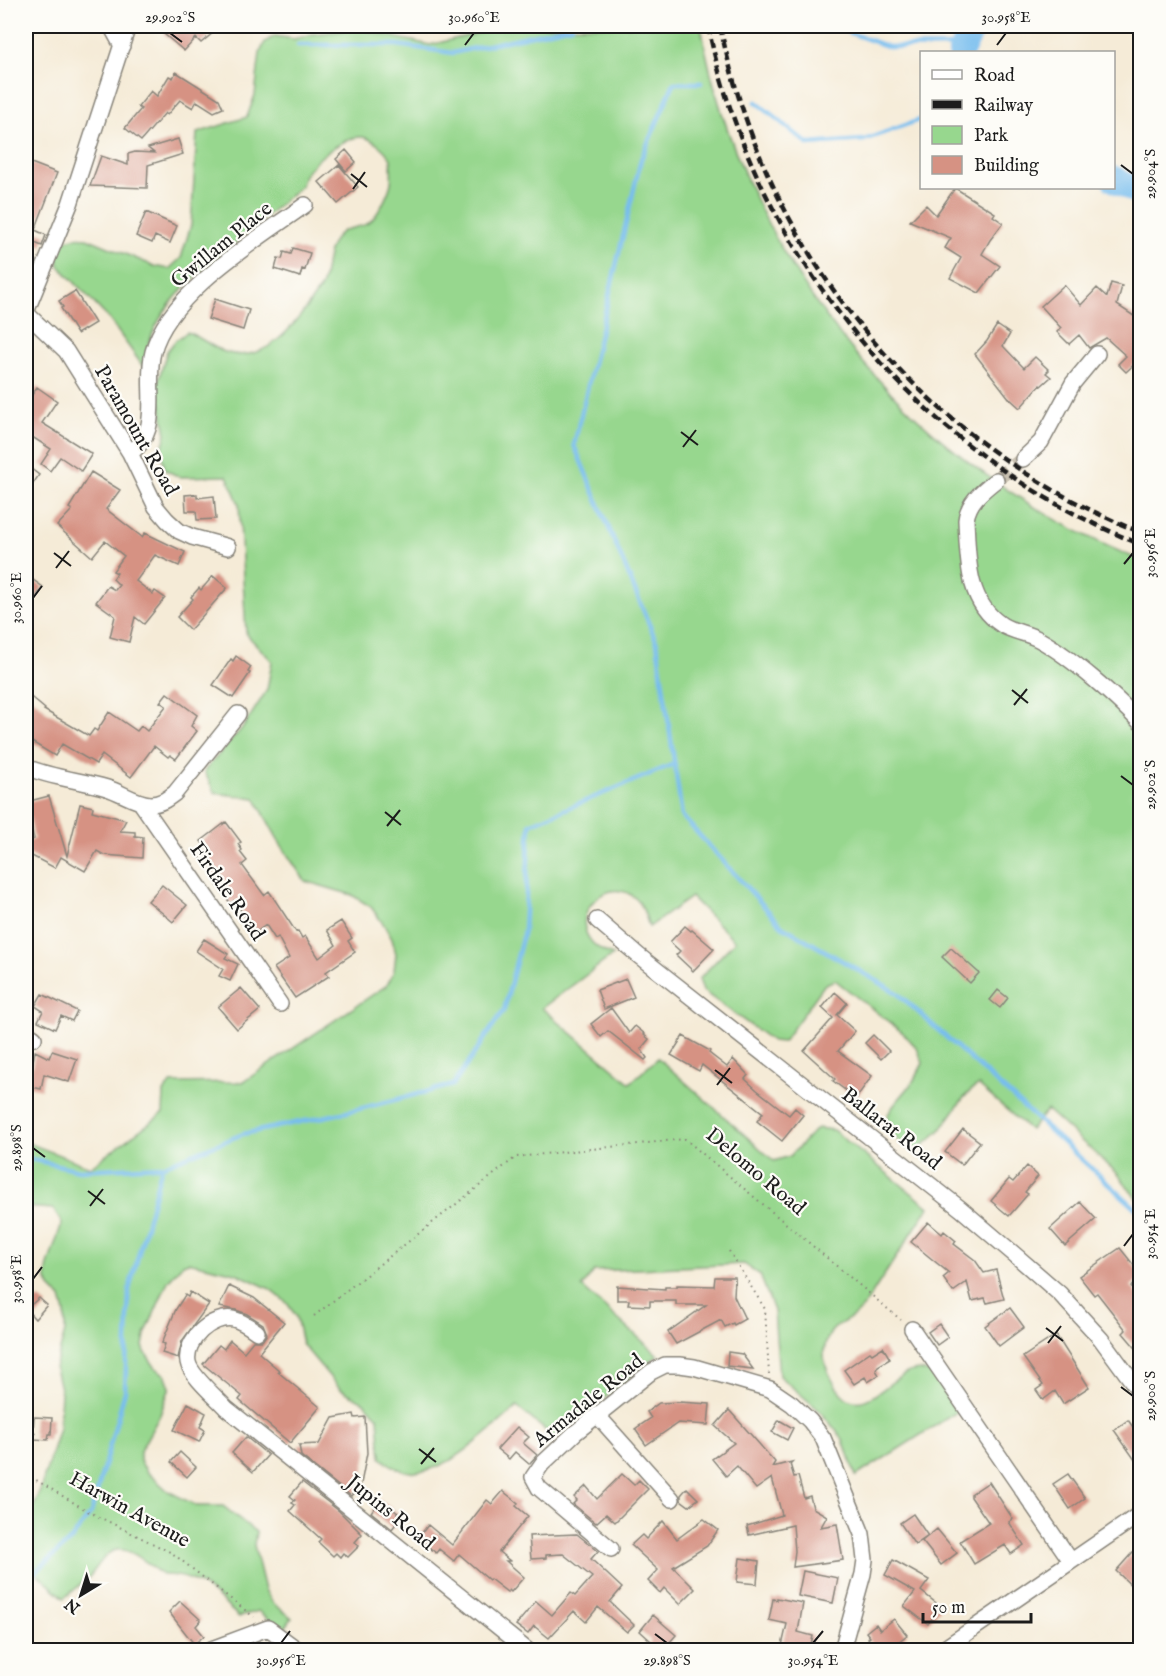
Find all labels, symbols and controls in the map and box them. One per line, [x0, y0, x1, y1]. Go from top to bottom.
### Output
text: 29.902°S [145, 8, 195, 27]
text: 30.960°E [448, 8, 500, 27]
text: 30.958°E [981, 8, 1031, 27]
legend [920, 51, 1115, 189]
text: Road [974, 65, 1015, 88]
text: Railway [974, 95, 1033, 118]
text: Park [974, 125, 1009, 148]
text: 29.904°S [1141, 149, 1160, 199]
text: Building [974, 155, 1039, 178]
street label: Gwillam Place [166, 196, 279, 294]
street label: Paramount Road [87, 361, 184, 502]
text: 30.956°E [1141, 528, 1160, 578]
text: 30.960°E [7, 572, 26, 624]
text: 29.902°S [1141, 760, 1160, 810]
street label: Firdale Road [183, 837, 271, 947]
street label: Ballarat Road [836, 1082, 947, 1177]
street label: Delomo Road [699, 1122, 811, 1223]
text: 29.898°S [7, 1124, 26, 1172]
text: 30.954°E [1141, 1209, 1160, 1259]
text: 30.958°E [7, 1254, 26, 1304]
street label: Armadale Road [527, 1348, 650, 1455]
text: 29.900°S [1141, 1371, 1160, 1421]
street label: Harwin Avenue [64, 1466, 195, 1555]
street label: Jupins Road [339, 1468, 441, 1558]
north arrow [51, 1565, 111, 1625]
scale bar [923, 1586, 1031, 1624]
text: N [61, 1593, 85, 1618]
text: 50 m [932, 1597, 965, 1620]
text: 30.956°E [256, 1651, 306, 1670]
text: 29.898°S [643, 1651, 691, 1670]
text: 30.954°E [788, 1651, 838, 1670]

